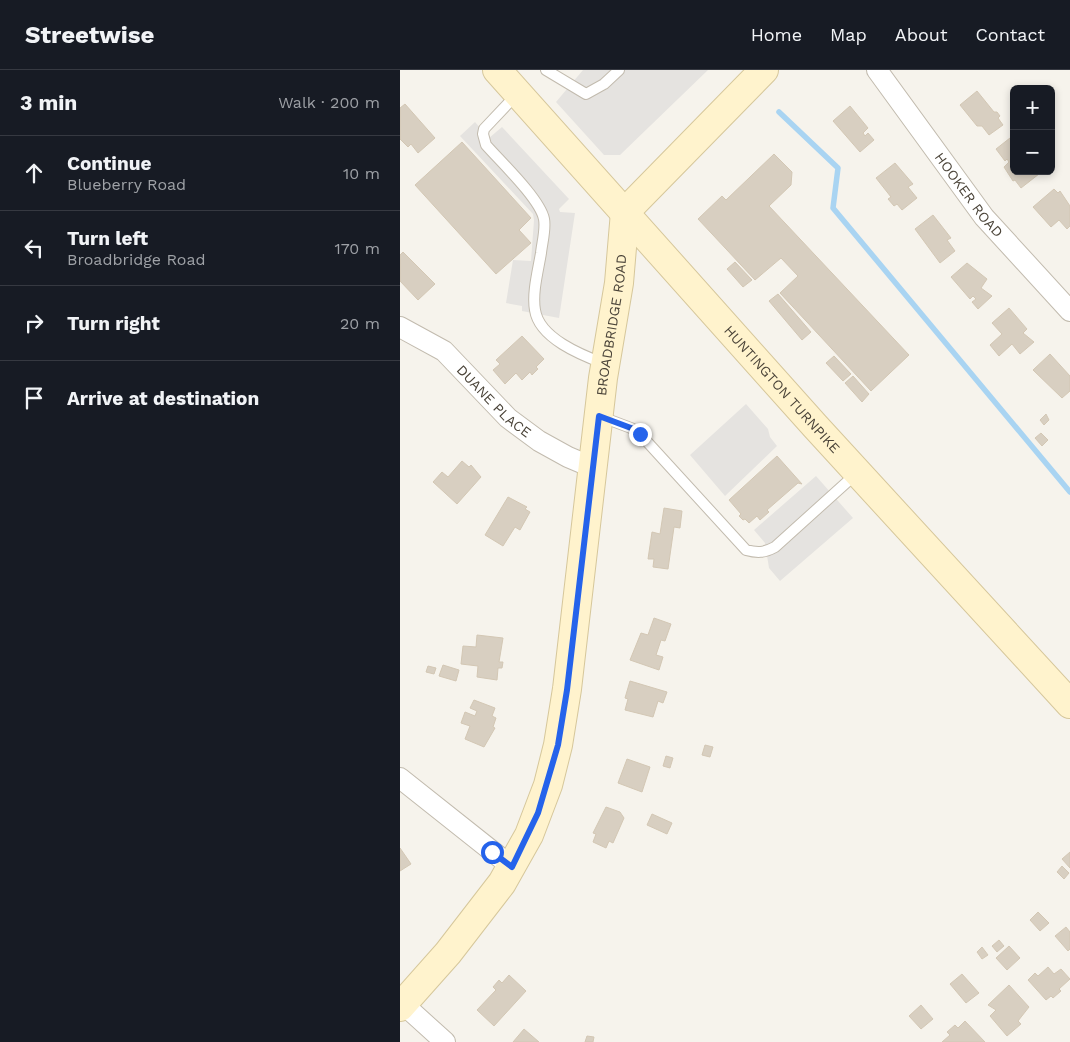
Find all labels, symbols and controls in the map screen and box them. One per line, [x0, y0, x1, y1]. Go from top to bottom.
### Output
text: Streetwise [25, 21, 154, 49]
text: Home [751, 24, 802, 45]
text: Map [830, 24, 867, 45]
text: About [895, 24, 947, 45]
text: Contact [975, 24, 1045, 45]
map controls [1010, 85, 1055, 175]
button: + [1010, 85, 1055, 130]
text: 3 min [20, 90, 77, 115]
text: Walk · 200 m [278, 93, 380, 112]
button: − [1010, 130, 1055, 175]
street label: HOOKER ROAD [932, 149, 1006, 240]
text: Continue [67, 152, 151, 175]
icon: ahead [20, 159, 48, 187]
text: 10 m [343, 164, 380, 183]
text: Blueberry Road [67, 175, 186, 194]
text: Turn left [67, 227, 148, 250]
icon: left [20, 234, 48, 262]
text: 170 m [334, 239, 380, 258]
text: Broadbridge Road [67, 250, 206, 269]
street label: BROADBRIDGE ROAD [593, 253, 629, 397]
icon: right [20, 309, 48, 337]
text: Turn right [67, 312, 160, 335]
text: 20 m [340, 314, 380, 333]
street label: HUNTINGTON TURNPIKE [721, 322, 844, 456]
street label: DUANE PLACE [454, 362, 534, 440]
icon: arrive [20, 384, 48, 412]
text: Arrive at destination [67, 387, 259, 410]
route end [629, 423, 652, 446]
route start [481, 841, 504, 864]

